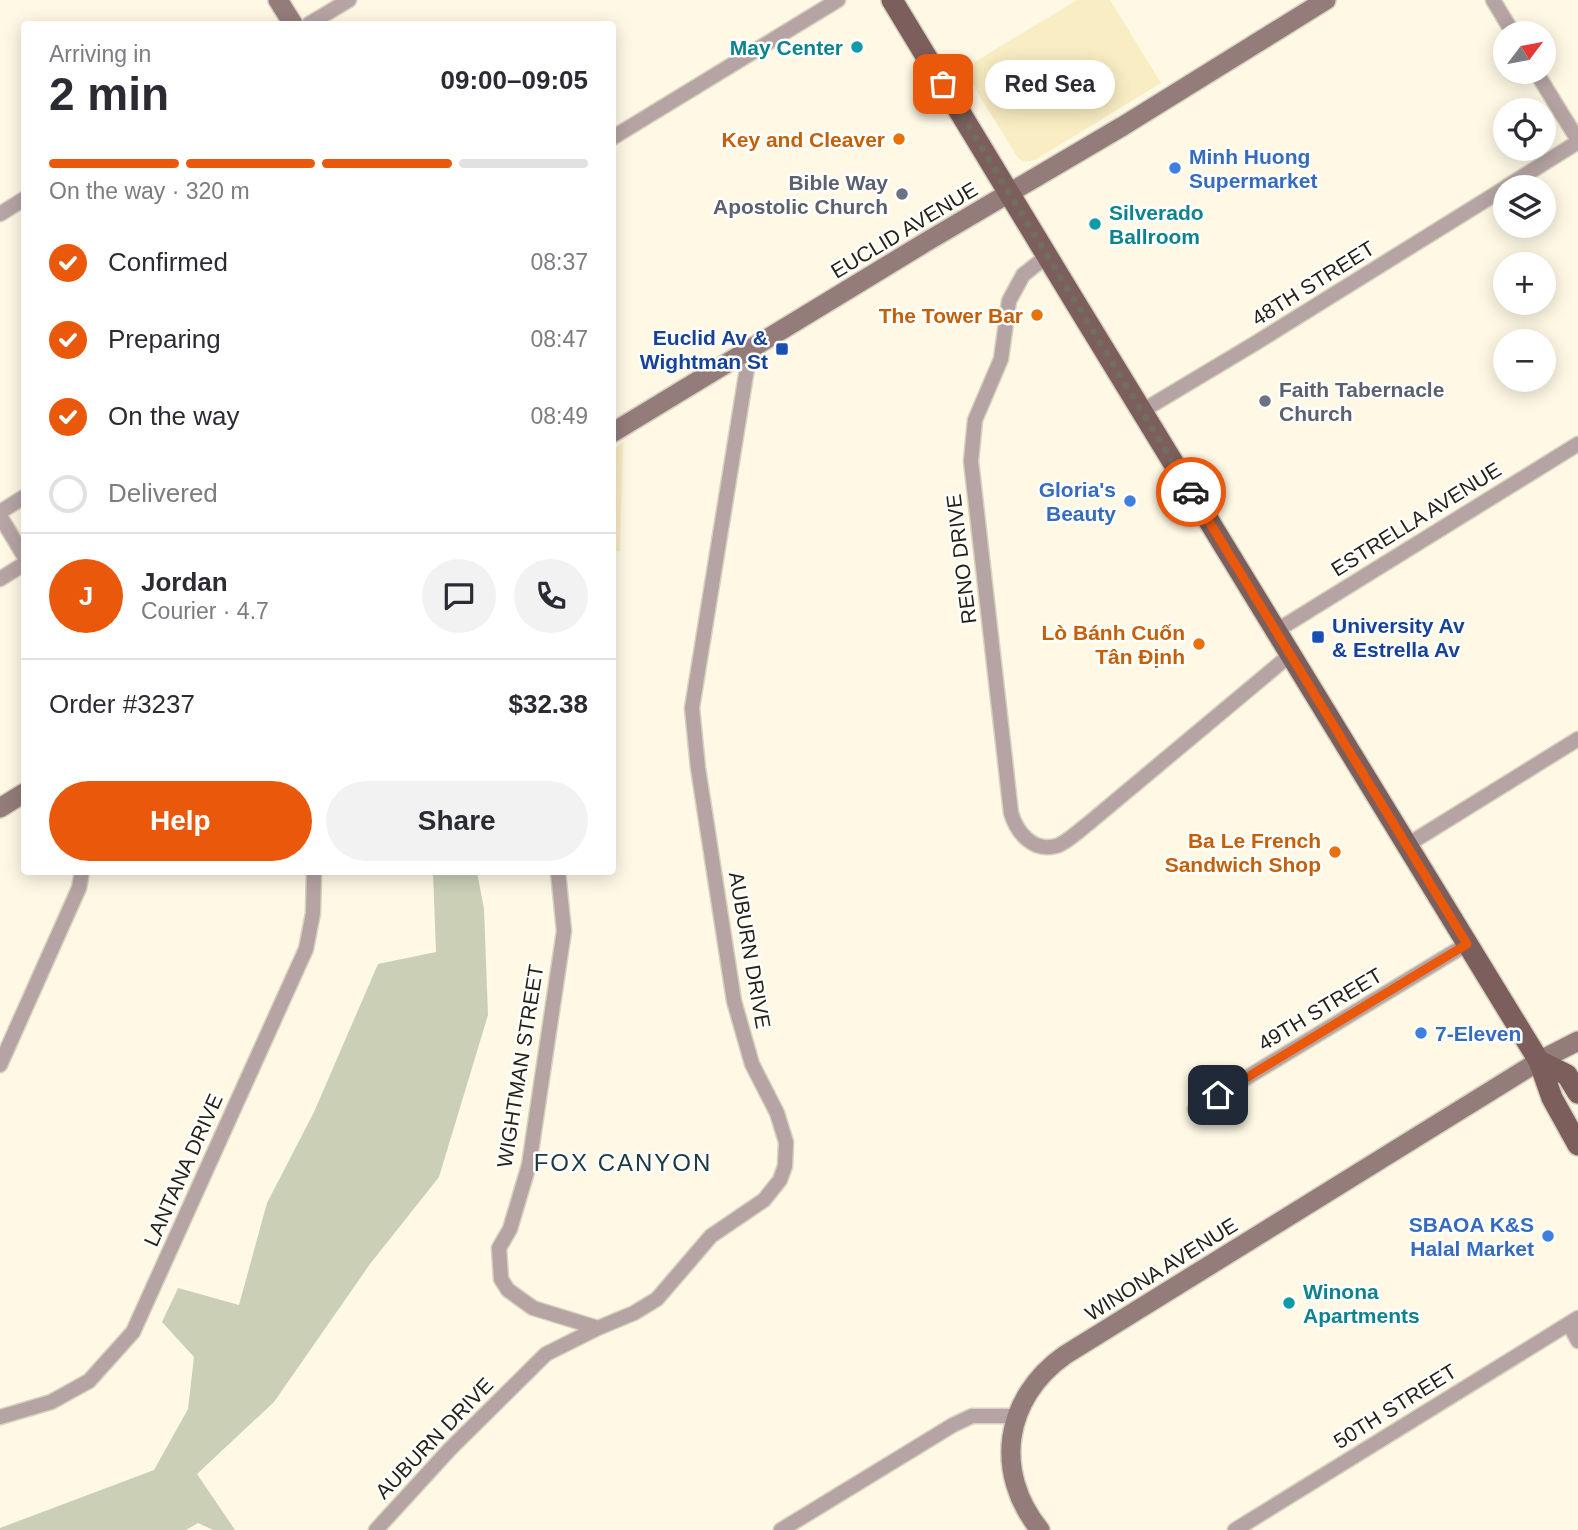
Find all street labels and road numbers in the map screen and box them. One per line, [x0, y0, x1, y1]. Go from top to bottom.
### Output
street label: EUCLID AVENUE [827, 177, 981, 283]
street label: 48TH STREET [1248, 236, 1379, 330]
street label: ESTRELLA AVENUE [1327, 457, 1505, 581]
street label: RENO DRIVE [942, 493, 980, 625]
street label: AUBURN DRIVE [725, 870, 775, 1030]
street label: WIGHTMAN STREET [493, 963, 547, 1169]
street label: 49TH STREET [1254, 963, 1386, 1055]
street label: LANTANA DRIVE [139, 1090, 227, 1250]
street label: WINONA AVENUE [1081, 1213, 1241, 1325]
street label: 50TH STREET [1330, 1359, 1461, 1453]
street label: AUBURN DRIVE [371, 1373, 497, 1503]

